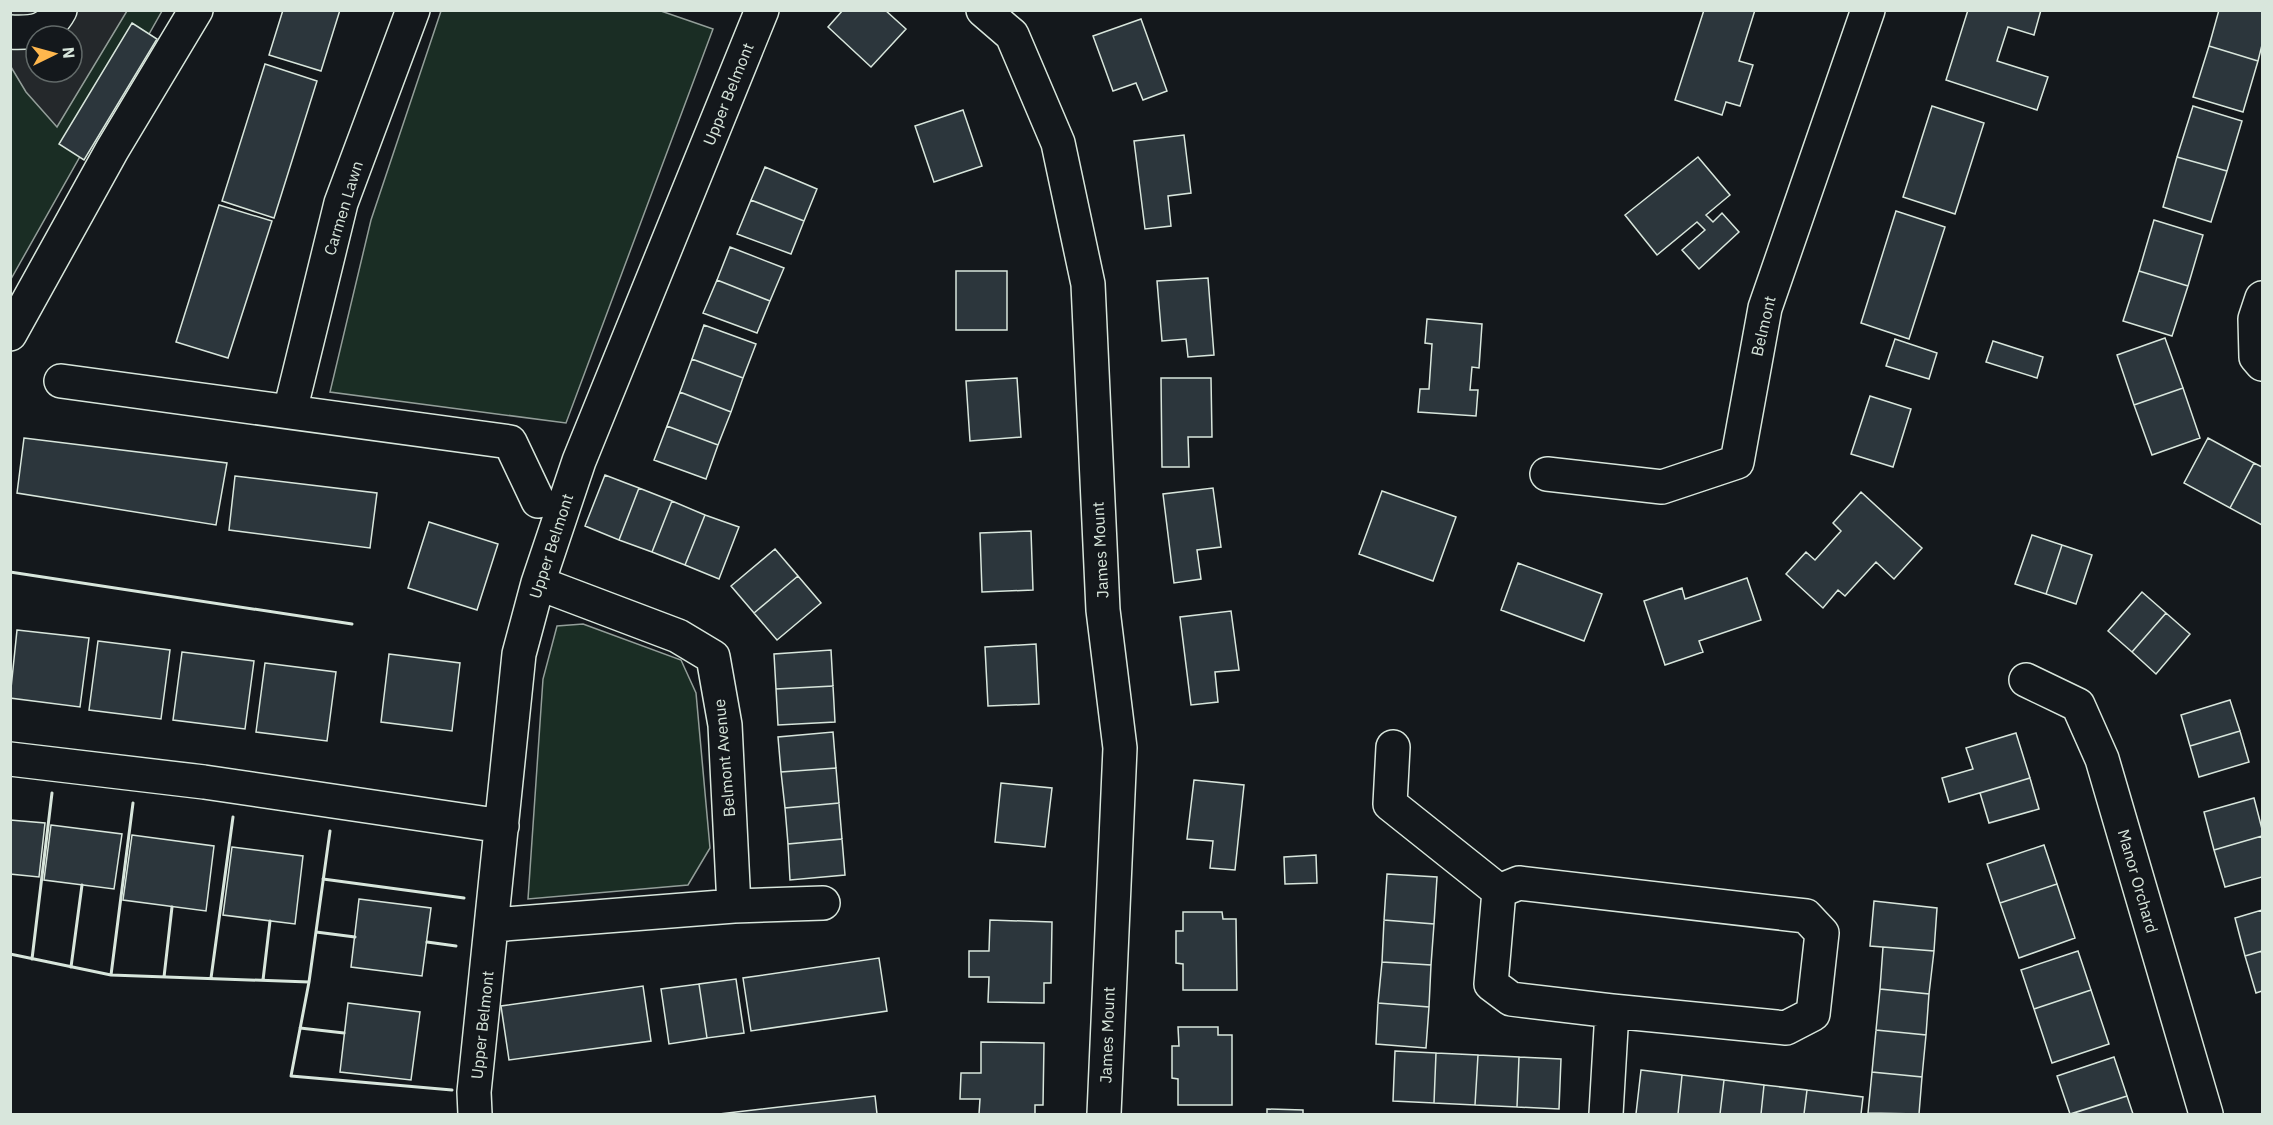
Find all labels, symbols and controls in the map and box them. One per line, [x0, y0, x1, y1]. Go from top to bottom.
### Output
north arrow [24, 24, 84, 84]
street label: Upper Belmont [698, 40, 758, 148]
text: N [58, 46, 79, 59]
street label: Carmen Lawn [319, 158, 367, 258]
street label: Belmont [1746, 294, 1780, 358]
street label: Upper Belmont [525, 491, 577, 601]
street label: James Mount [1087, 501, 1113, 599]
street label: Belmont Avenue [709, 698, 739, 818]
street label: Manor Orchard [2114, 827, 2162, 935]
street label: Upper Belmont [466, 970, 498, 1080]
street label: James Mount [1095, 986, 1119, 1084]

